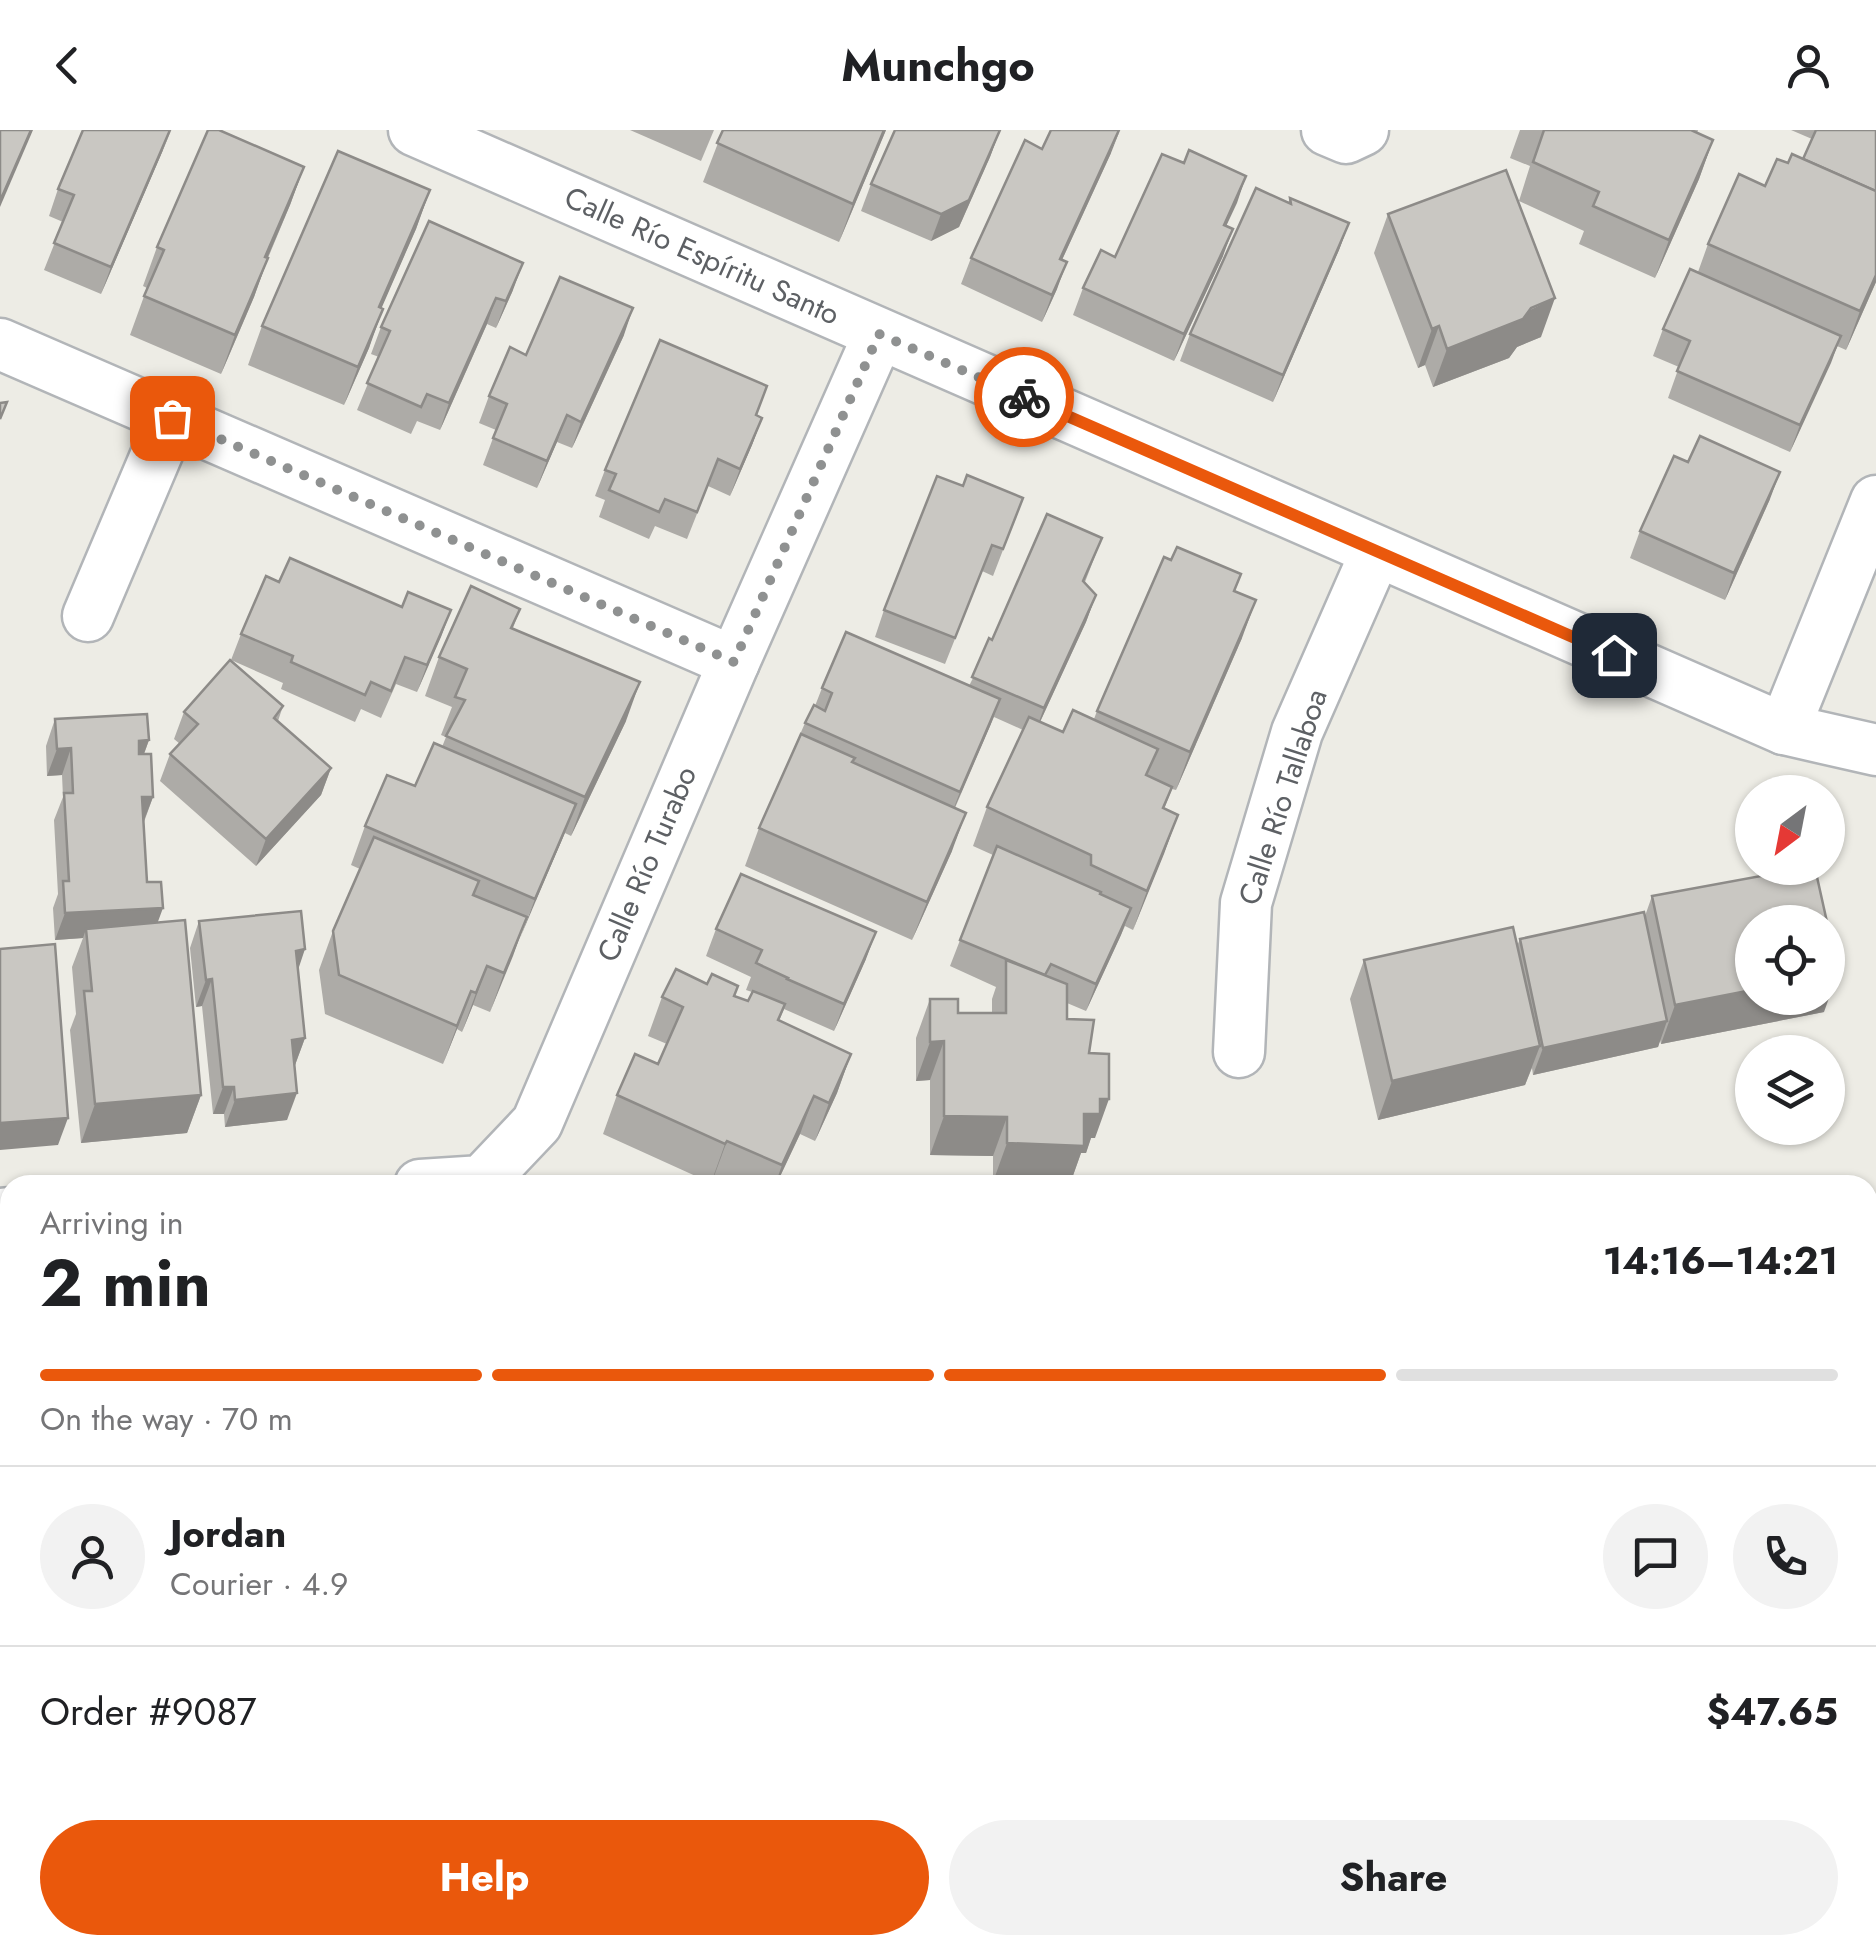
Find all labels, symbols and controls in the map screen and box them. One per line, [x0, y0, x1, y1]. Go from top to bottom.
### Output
text: Munchgo [841, 33, 1035, 98]
icon: back [40, 38, 95, 93]
icon: person [1781, 38, 1836, 93]
street label: Calle Río Espíritu Santo [558, 176, 847, 336]
courier [974, 347, 1074, 447]
icon: bike [997, 370, 1052, 425]
pin [130, 376, 215, 461]
icon: bag [145, 391, 200, 446]
pin [1572, 613, 1657, 698]
icon: home [1587, 628, 1642, 683]
street label: Calle Río Tallaboa [1227, 683, 1338, 910]
street label: Calle Río Turabo [586, 759, 707, 968]
north arrow [1735, 775, 1845, 885]
map controls [1735, 775, 1845, 1145]
button: locate [1735, 905, 1845, 1015]
button: layers [1735, 1035, 1845, 1145]
text: Arriving in [40, 1200, 184, 1246]
text: 14:16–14:21 [1603, 1233, 1838, 1288]
text: 2 min [40, 1236, 211, 1330]
text: On the way · 70 m [40, 1396, 293, 1442]
button: person [40, 1504, 145, 1609]
button: chat [1603, 1504, 1708, 1609]
button: phone [1733, 1504, 1838, 1609]
text: Jordan [170, 1506, 286, 1561]
text: Courier · 4.9 [170, 1561, 348, 1607]
text: Order #9087 [40, 1684, 257, 1739]
text: $47.65 [1707, 1684, 1838, 1739]
button: Help [40, 1820, 929, 1935]
button: Share [949, 1820, 1838, 1935]

